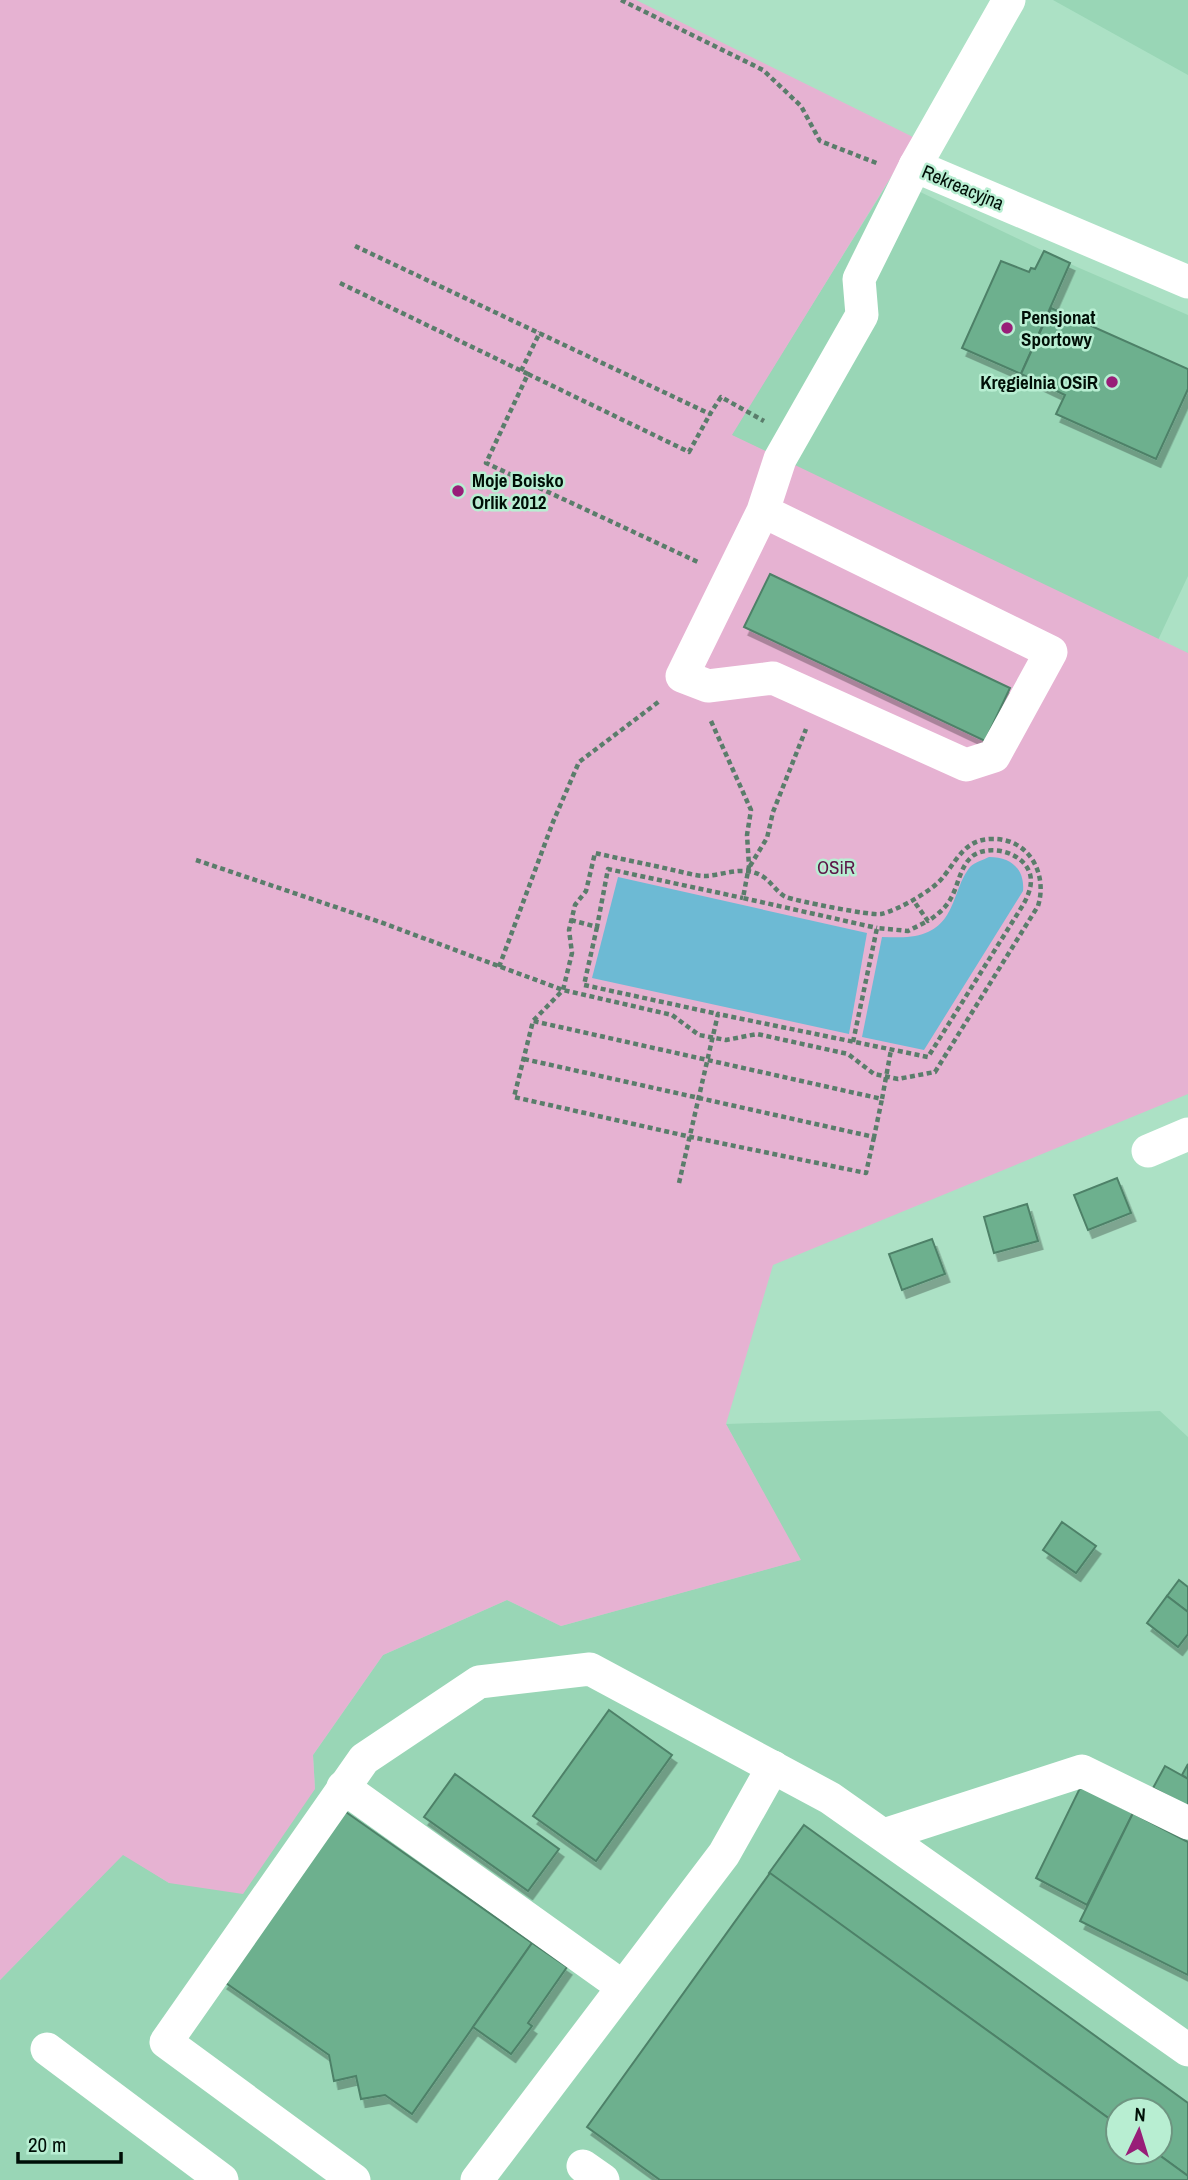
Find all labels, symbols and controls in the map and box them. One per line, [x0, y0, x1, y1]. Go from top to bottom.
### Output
street label: Rekreacyjna [918, 158, 1008, 216]
place label: Pensjonat Sportowy [1021, 304, 1095, 352]
marker: Pensjonat Sportowy [999, 320, 1015, 336]
place label: Kręgielnia OSiR [980, 369, 1098, 395]
marker: Kręgielnia OSiR [1104, 374, 1120, 390]
place label: Moje Boisko Orlik 2012 [472, 467, 564, 515]
marker: Moje Boisko Orlik 2012 [450, 483, 466, 499]
park label: OSiR [817, 854, 855, 880]
north arrow [1104, 2096, 1174, 2166]
text: N [1134, 2101, 1147, 2127]
scale bar [18, 2120, 121, 2164]
text: 20 m [28, 2130, 66, 2159]

